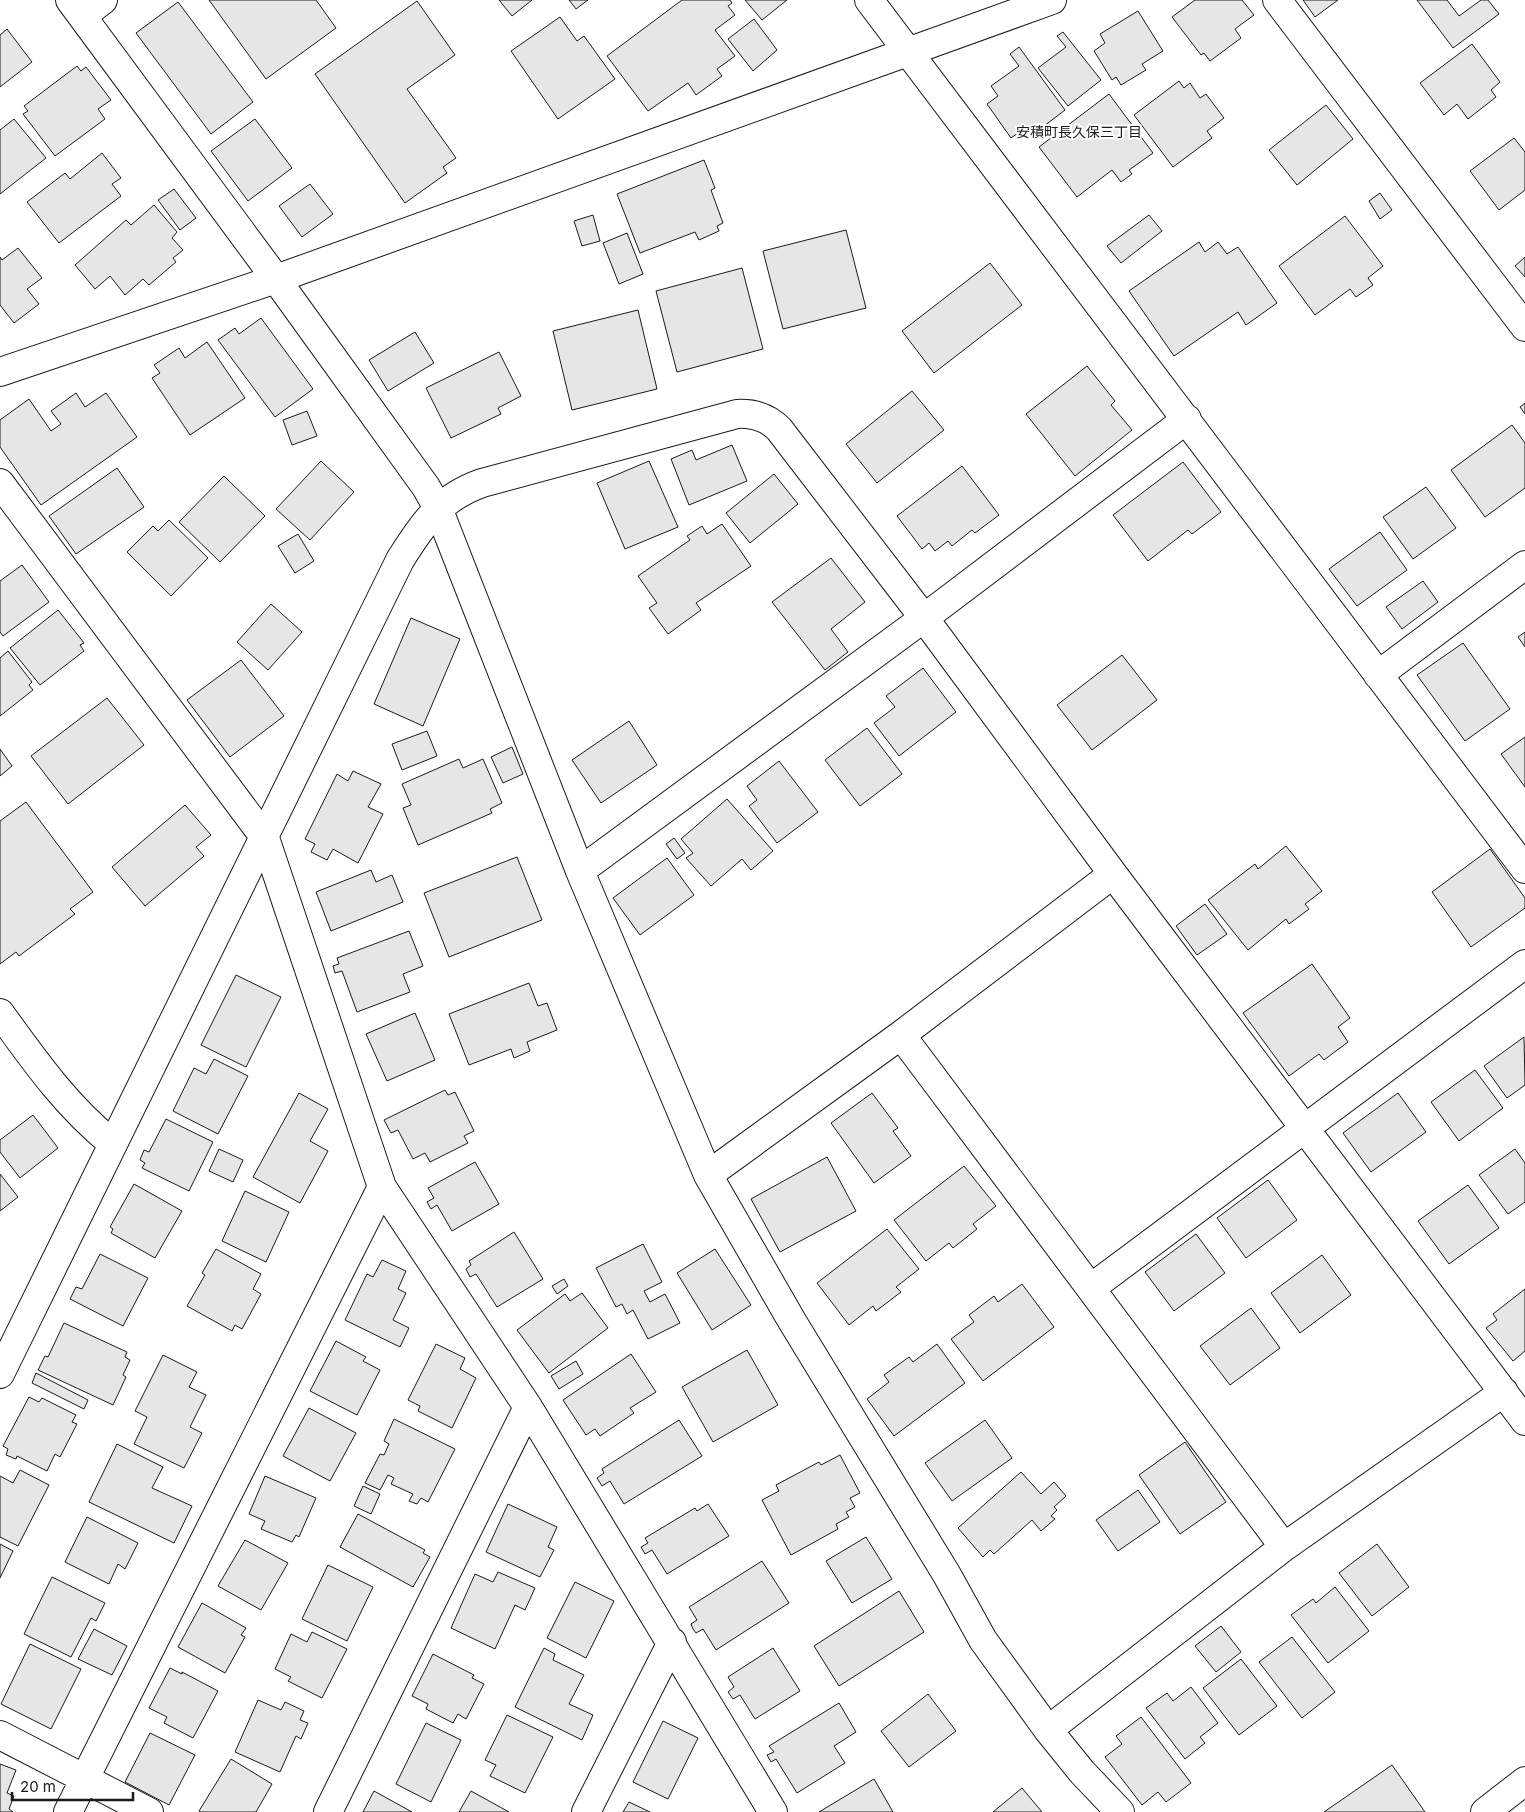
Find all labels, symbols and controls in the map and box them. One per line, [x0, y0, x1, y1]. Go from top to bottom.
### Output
district label: 安積町長久保三丁目 [1016, 123, 1142, 140]
scale bar [12, 1770, 134, 1802]
text: 20 m [20, 1777, 56, 1796]

